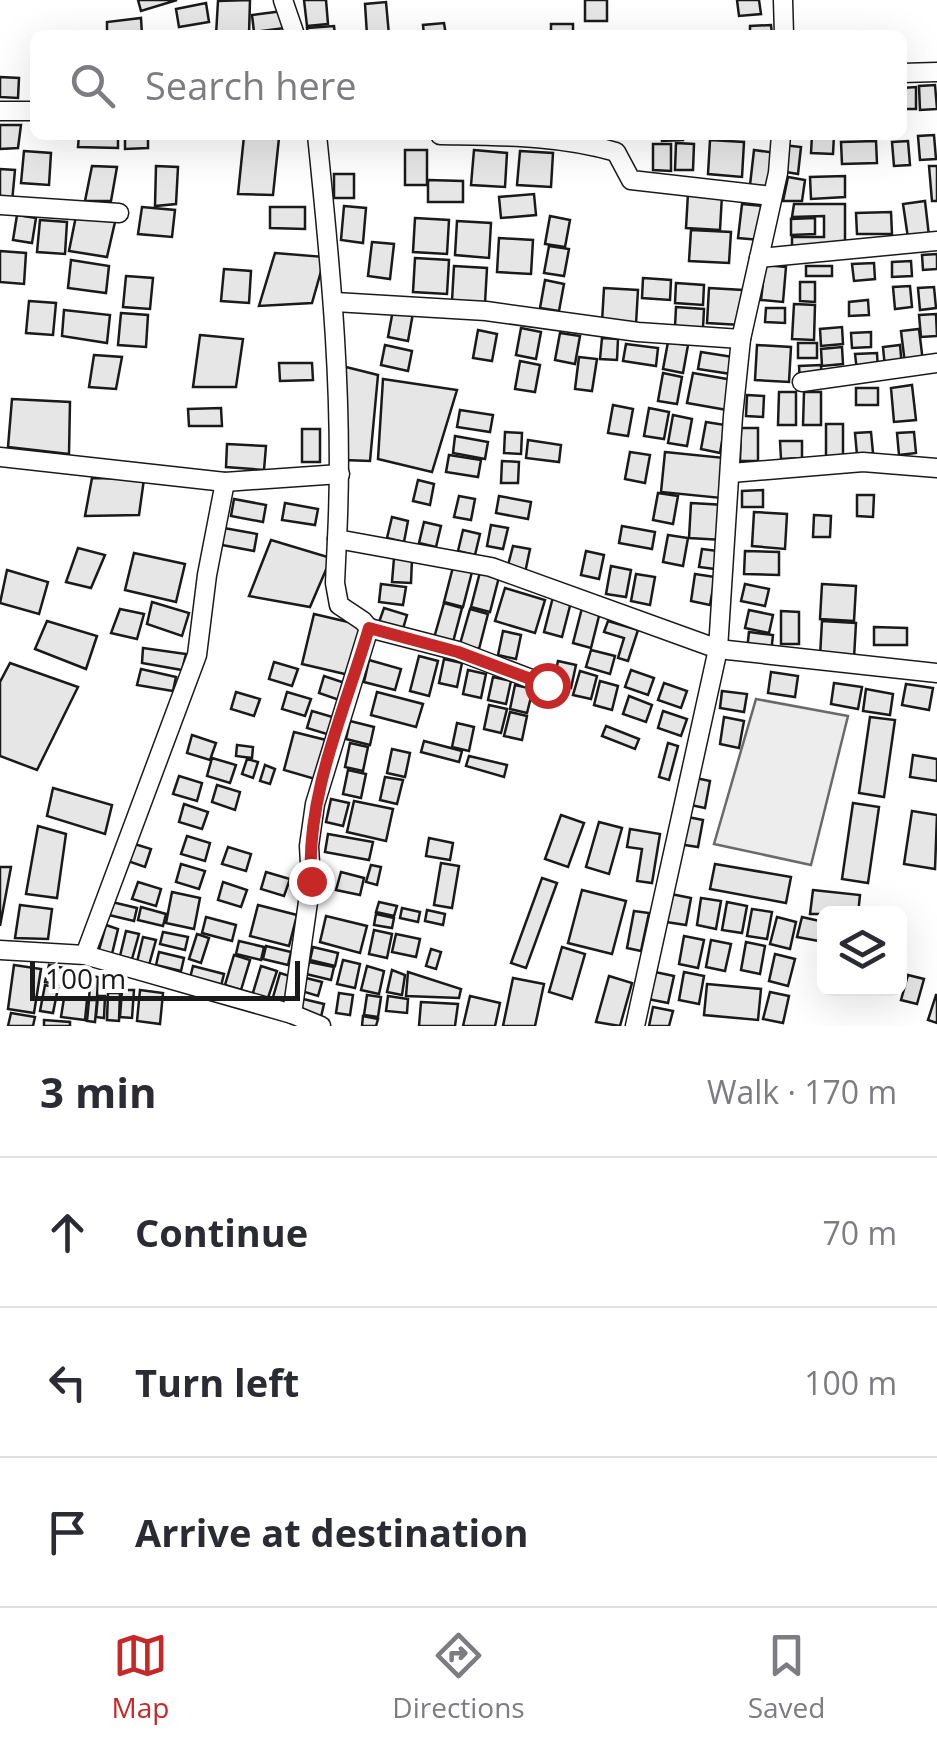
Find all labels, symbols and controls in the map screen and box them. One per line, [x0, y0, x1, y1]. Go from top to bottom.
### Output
search box [30, 30, 907, 140]
icon: search [65, 58, 120, 113]
text: Search here [145, 59, 357, 111]
route start [525, 663, 571, 709]
route end [289, 859, 335, 905]
map controls [817, 906, 907, 996]
button: layers [817, 906, 907, 996]
scale bar [30, 956, 300, 1000]
text: 100 m [45, 959, 126, 997]
text: 3 min [40, 1063, 157, 1120]
text: Walk · 170 m [707, 1070, 897, 1113]
icon: ahead [40, 1205, 95, 1260]
text: Continue [135, 1206, 308, 1258]
text: 70 m [822, 1211, 897, 1254]
icon: left [40, 1355, 95, 1410]
text: Turn left [135, 1356, 299, 1408]
text: 100 m [804, 1361, 897, 1404]
icon: arrive [40, 1505, 95, 1560]
text: Arrive at destination [135, 1506, 529, 1558]
tab: Map [111, 1628, 169, 1726]
tab: Directions [392, 1628, 525, 1726]
tab: Saved [748, 1628, 825, 1726]

